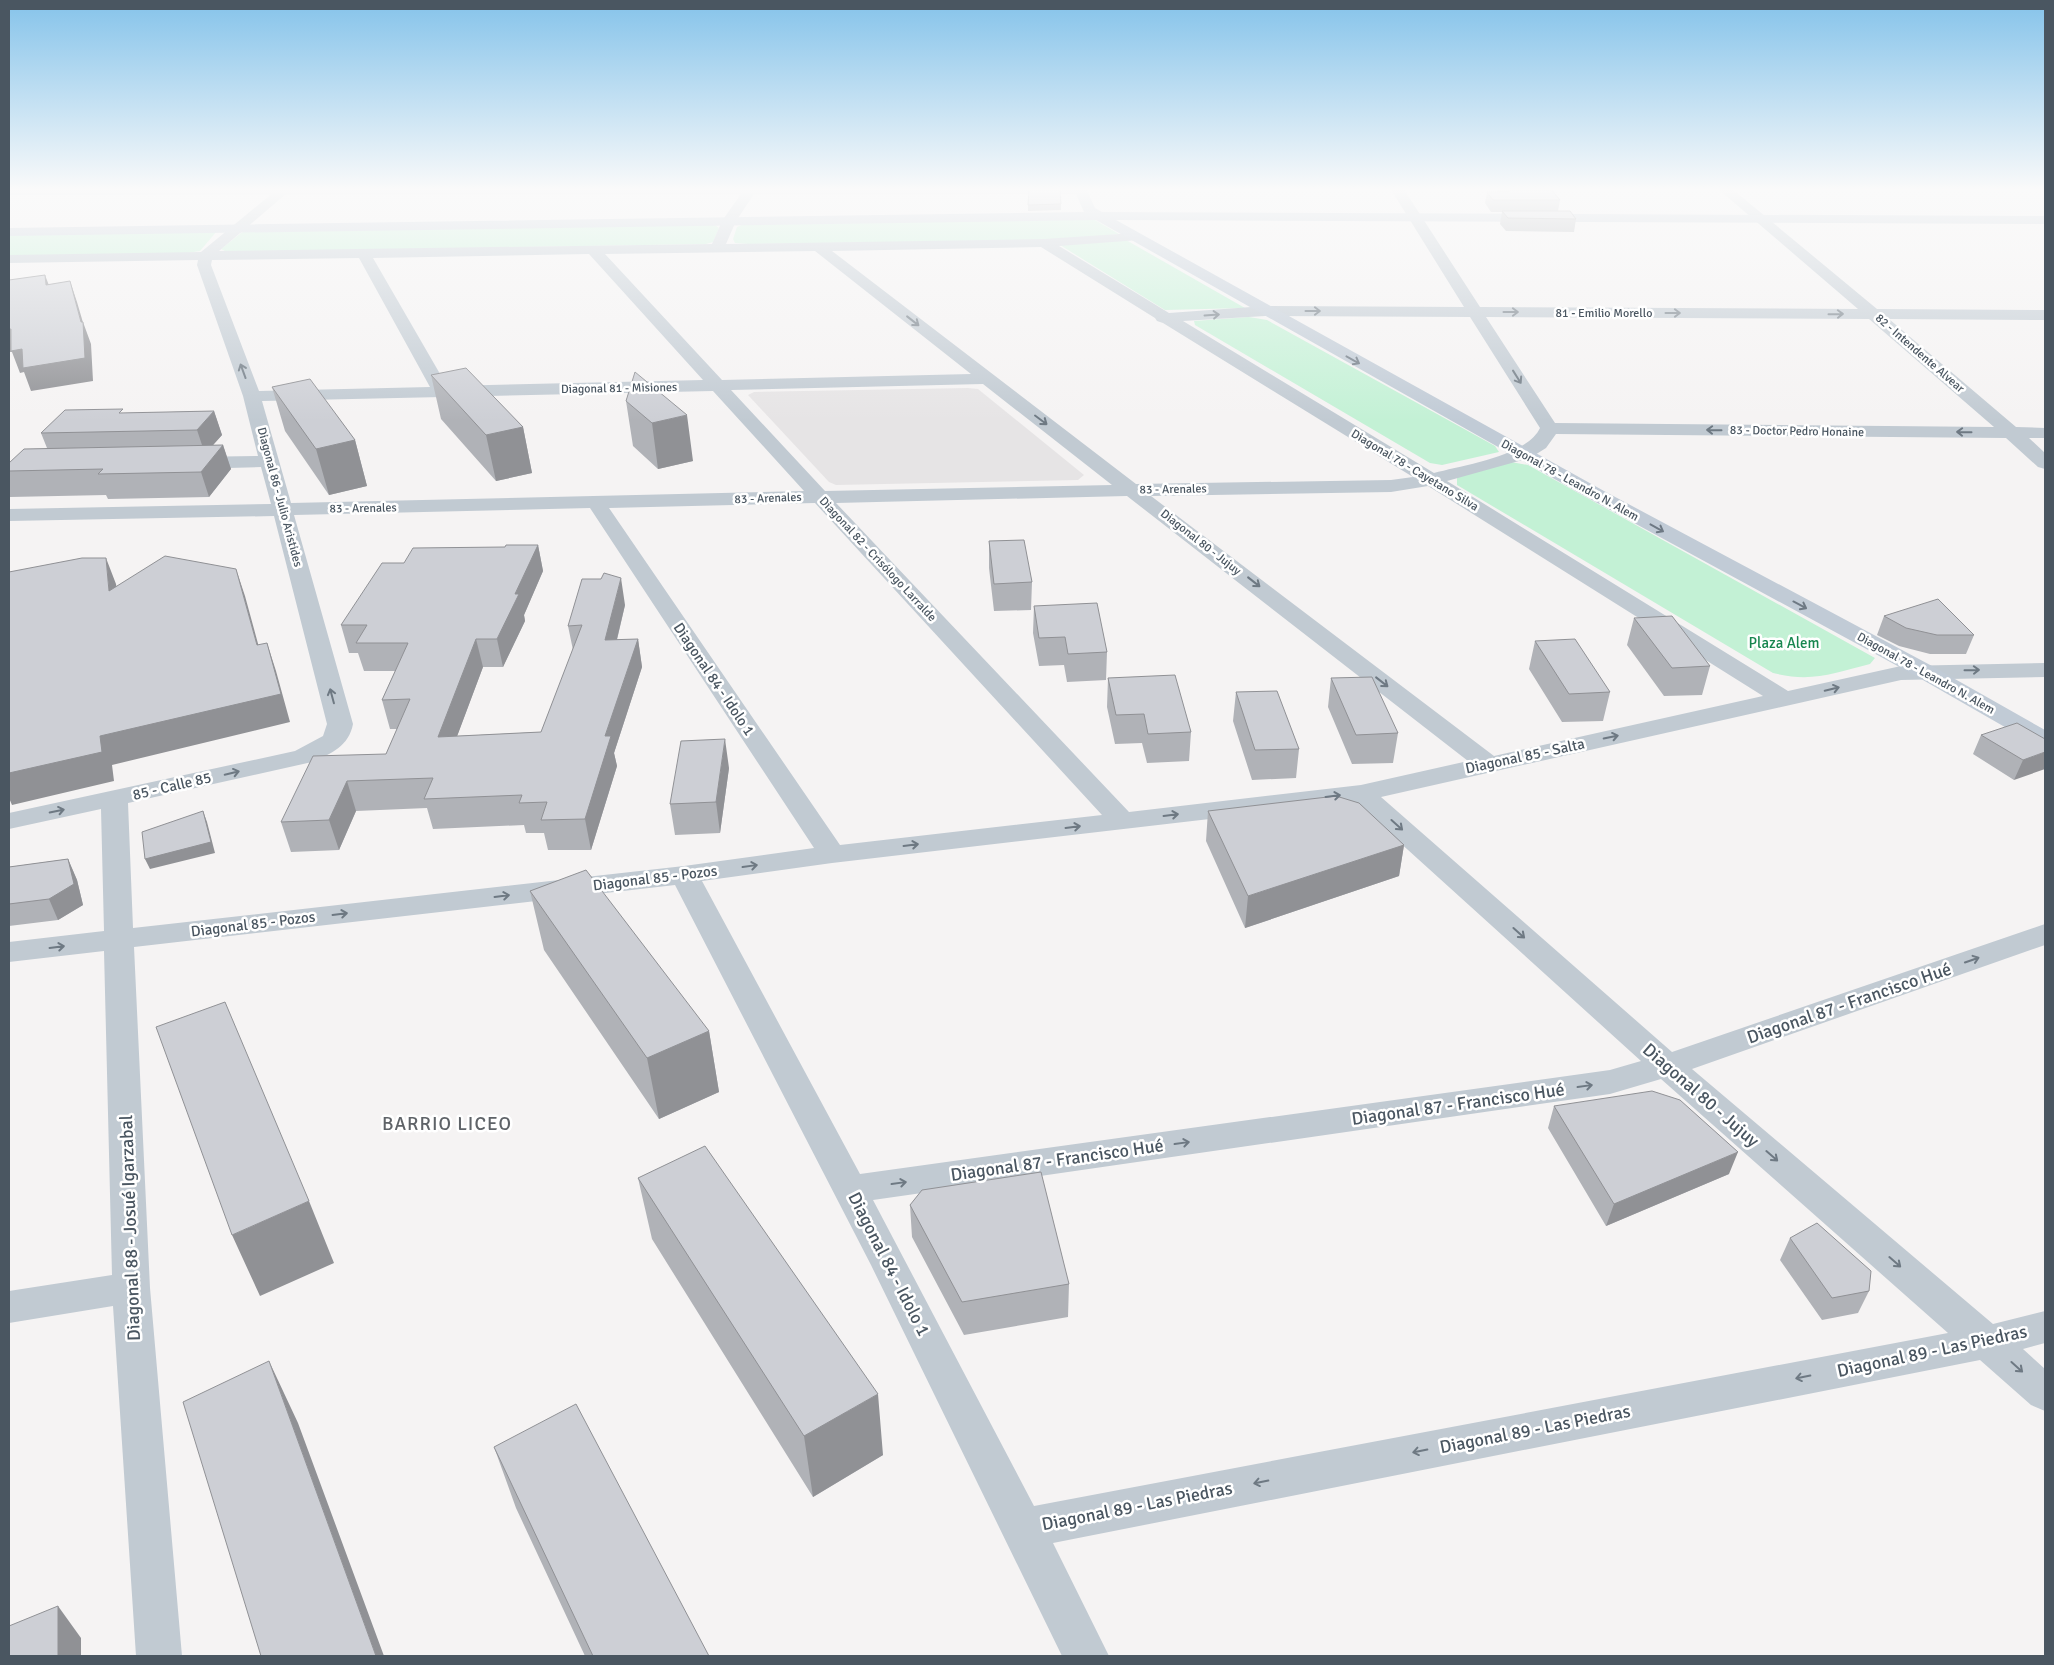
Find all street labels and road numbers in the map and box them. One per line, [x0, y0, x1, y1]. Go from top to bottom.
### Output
street label: 81 - Emilio Morello [1556, 306, 1652, 321]
street label: 82 - Intendente Alvear [1872, 311, 1968, 397]
street label: Diagonal 81 - Misiones [561, 380, 677, 397]
street label: 83 - Doctor Pedro Honaine [1730, 423, 1864, 440]
street label: Diagonal 86 - Julio Aristides [254, 426, 305, 569]
street label: Diagonal 78 - Cayetano Silva [1348, 426, 1481, 514]
street label: Diagonal 78 - Leandro N. Alem [1498, 436, 1641, 525]
street label: 83 - Arenales [1139, 481, 1207, 498]
street label: 83 - Arenales [734, 490, 802, 507]
street label: Diagonal 82 - Crisólogo Larralde [816, 494, 939, 625]
street label: 83 - Arenales [329, 500, 397, 517]
street label: Diagonal 80 - Jujuy [1157, 506, 1244, 579]
street label: Diagonal 84 - Idolo 1 [670, 619, 758, 739]
street label: Diagonal 78 - Leandro N. Alem [1854, 629, 1997, 718]
street label: Diagonal 85 - Salta [1464, 735, 1586, 777]
street label: 85 - Calle 85 [131, 768, 213, 804]
street label: Diagonal 85 - Pozos [592, 861, 719, 895]
street label: Diagonal 85 - Pozos [190, 907, 317, 941]
street label: Diagonal 87 - Francisco Hué [1744, 958, 1954, 1048]
street label: Diagonal 80 - Jujuy [1638, 1038, 1764, 1152]
street label: Diagonal 87 - Francisco Hué [1350, 1078, 1566, 1130]
street label: Diagonal 88 - Josué Igarzabal [115, 1115, 145, 1341]
street label: Diagonal 87 - Francisco Hué [949, 1134, 1165, 1186]
street label: Diagonal 84 - Idolo 1 [843, 1188, 935, 1340]
street label: Diagonal 89 - Las Piedras [1835, 1320, 2029, 1382]
street label: Diagonal 89 - Las Piedras [1438, 1400, 1632, 1458]
street label: Diagonal 89 - Las Piedras [1040, 1477, 1234, 1535]

